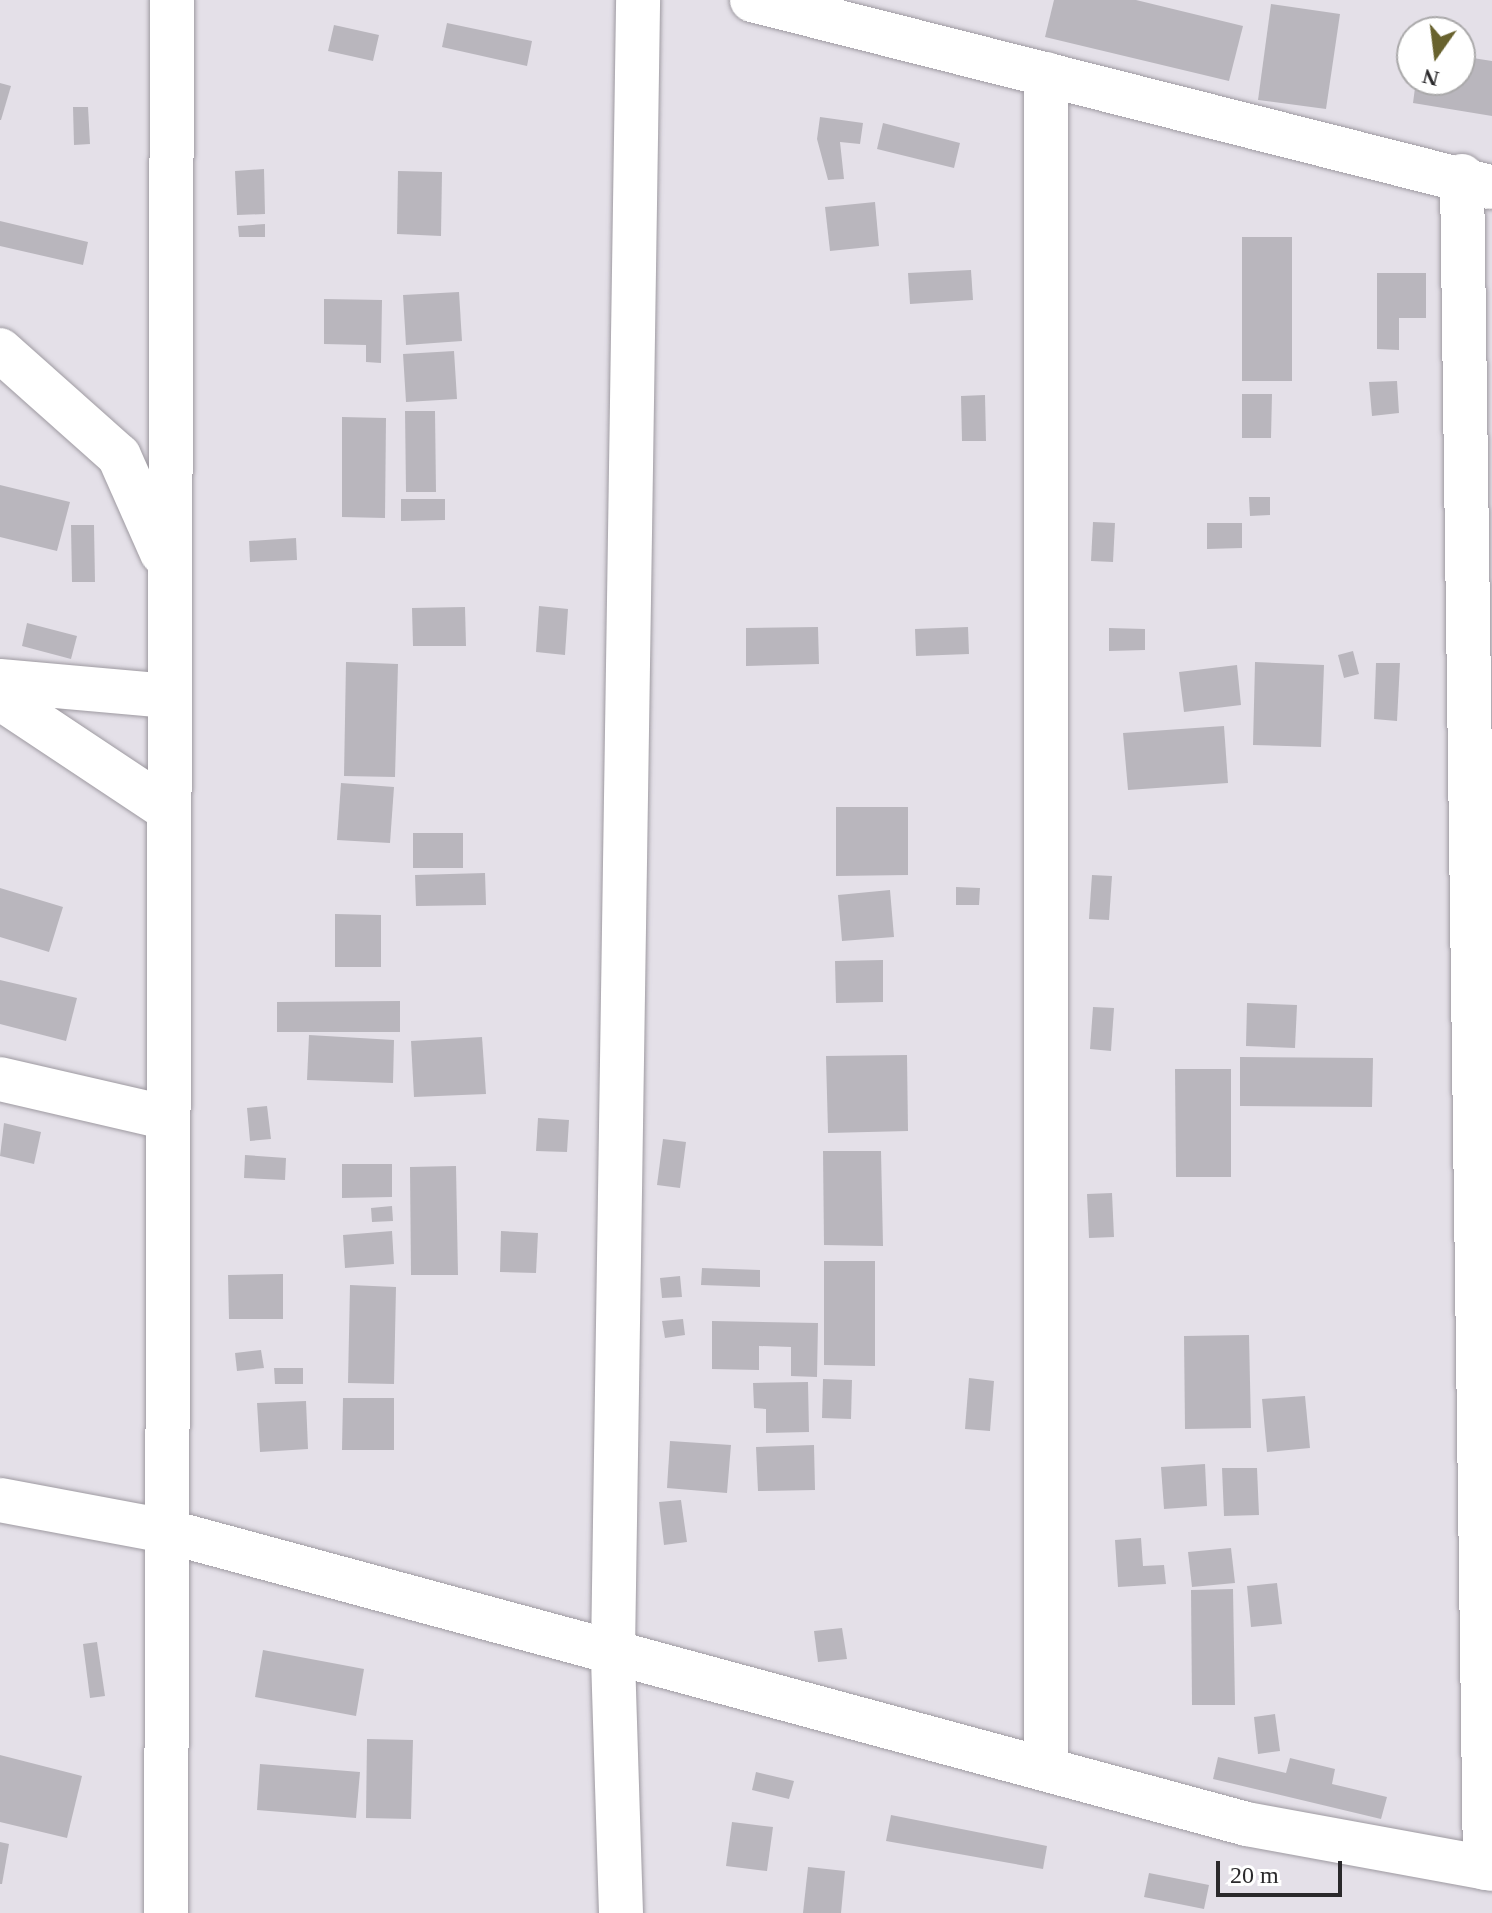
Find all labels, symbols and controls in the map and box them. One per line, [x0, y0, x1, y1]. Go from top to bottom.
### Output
north arrow [1396, 16, 1476, 96]
text: N [1420, 64, 1441, 92]
scale bar [1220, 1845, 1346, 1895]
text: 20 m [1230, 1862, 1279, 1888]

